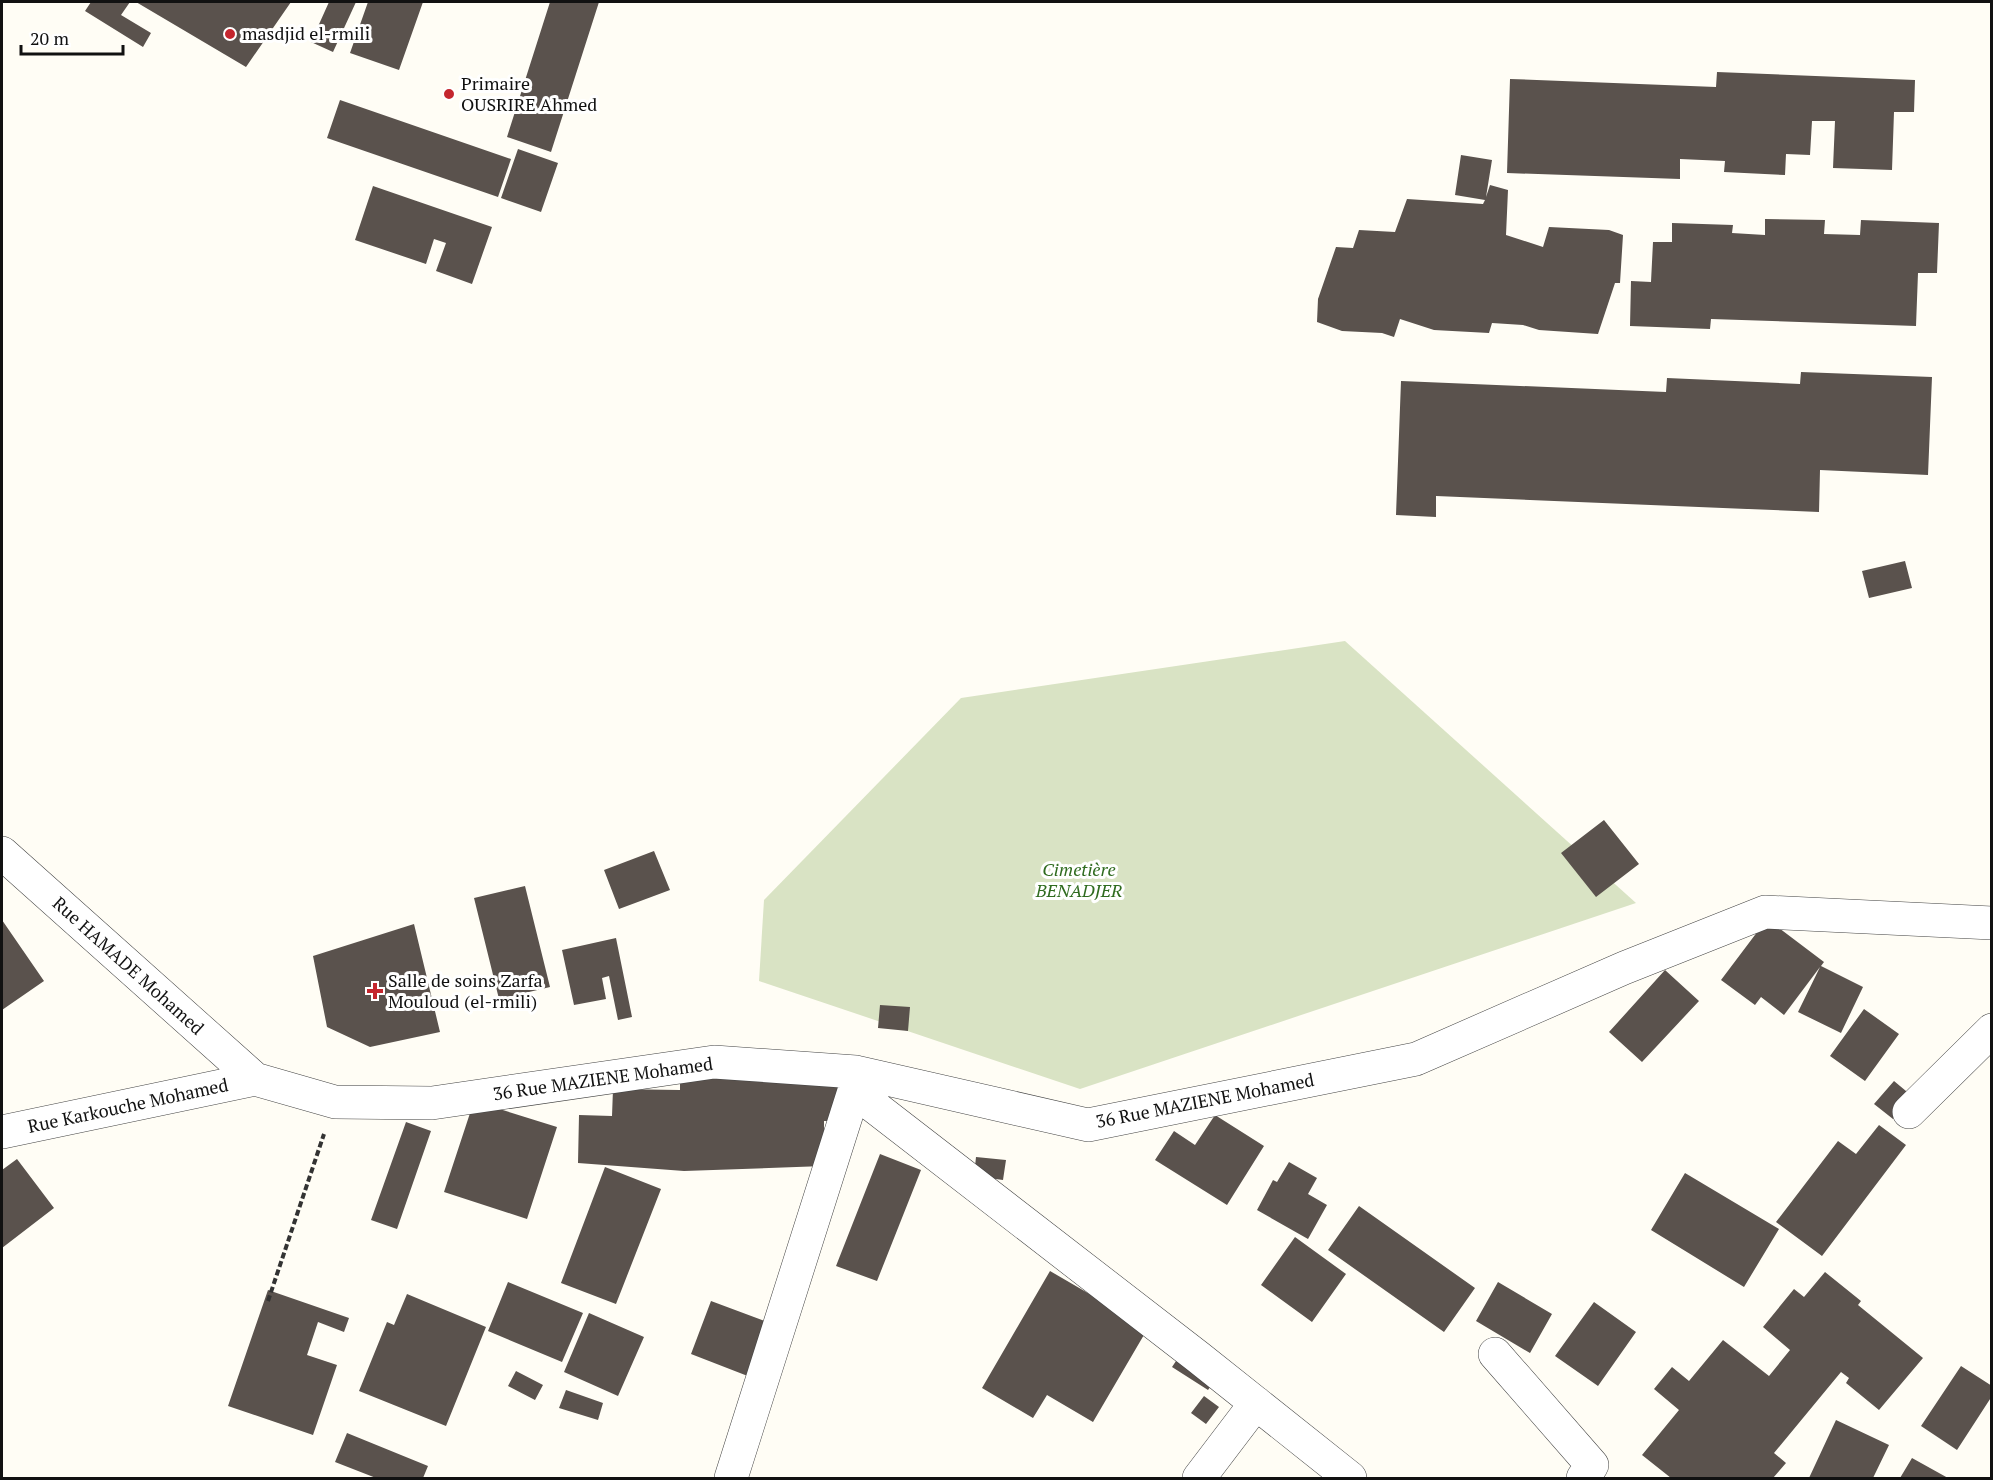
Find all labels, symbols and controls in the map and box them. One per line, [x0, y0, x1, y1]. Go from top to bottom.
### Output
scale bar [21, 18, 123, 56]
place label: masdjid el-rmili [242, 21, 370, 45]
text: 20 m [30, 26, 70, 50]
marker: masdjid el-rmili [223, 27, 237, 41]
place label: Primaire OUSRIRE Ahmed [461, 71, 597, 116]
marker: Primaire OUSRIRE Ahmed [442, 87, 456, 101]
park label: Cimetière BENADJER [1035, 857, 1122, 902]
street label: Rue HAMADE Mohamed [48, 891, 209, 1040]
place label: Salle de soins Zarfa Mouloud (el-rmili) [388, 968, 543, 1013]
marker: Salle de soins Zarfa Mouloud (el-rmili) [366, 982, 384, 1000]
street label: 36 Rue MAZIENE Mohamed [491, 1051, 714, 1105]
street label: 36 Rue MAZIENE Mohamed [1094, 1067, 1316, 1133]
street label: Rue Karkouche Mohamed [25, 1072, 230, 1138]

